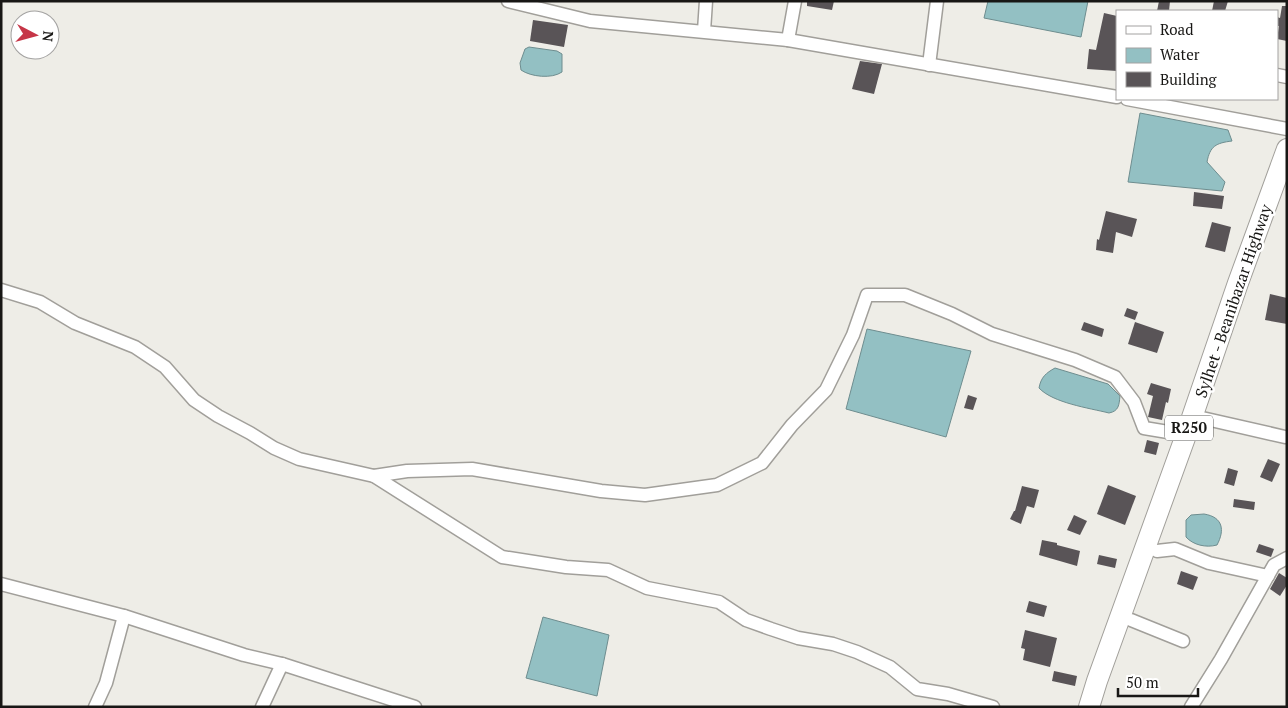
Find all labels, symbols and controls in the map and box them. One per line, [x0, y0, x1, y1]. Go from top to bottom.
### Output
north arrow [10, 10, 60, 60]
legend [1116, 10, 1278, 100]
text: Road [1160, 19, 1193, 39]
text: N [38, 30, 58, 43]
text: Water [1160, 44, 1200, 64]
text: Building [1160, 69, 1218, 89]
street label: Sylhet - Beanibazar Highway [1190, 200, 1277, 401]
road number: R250 [1165, 416, 1213, 440]
scale bar [1118, 666, 1198, 698]
text: 50 m [1126, 672, 1159, 692]

